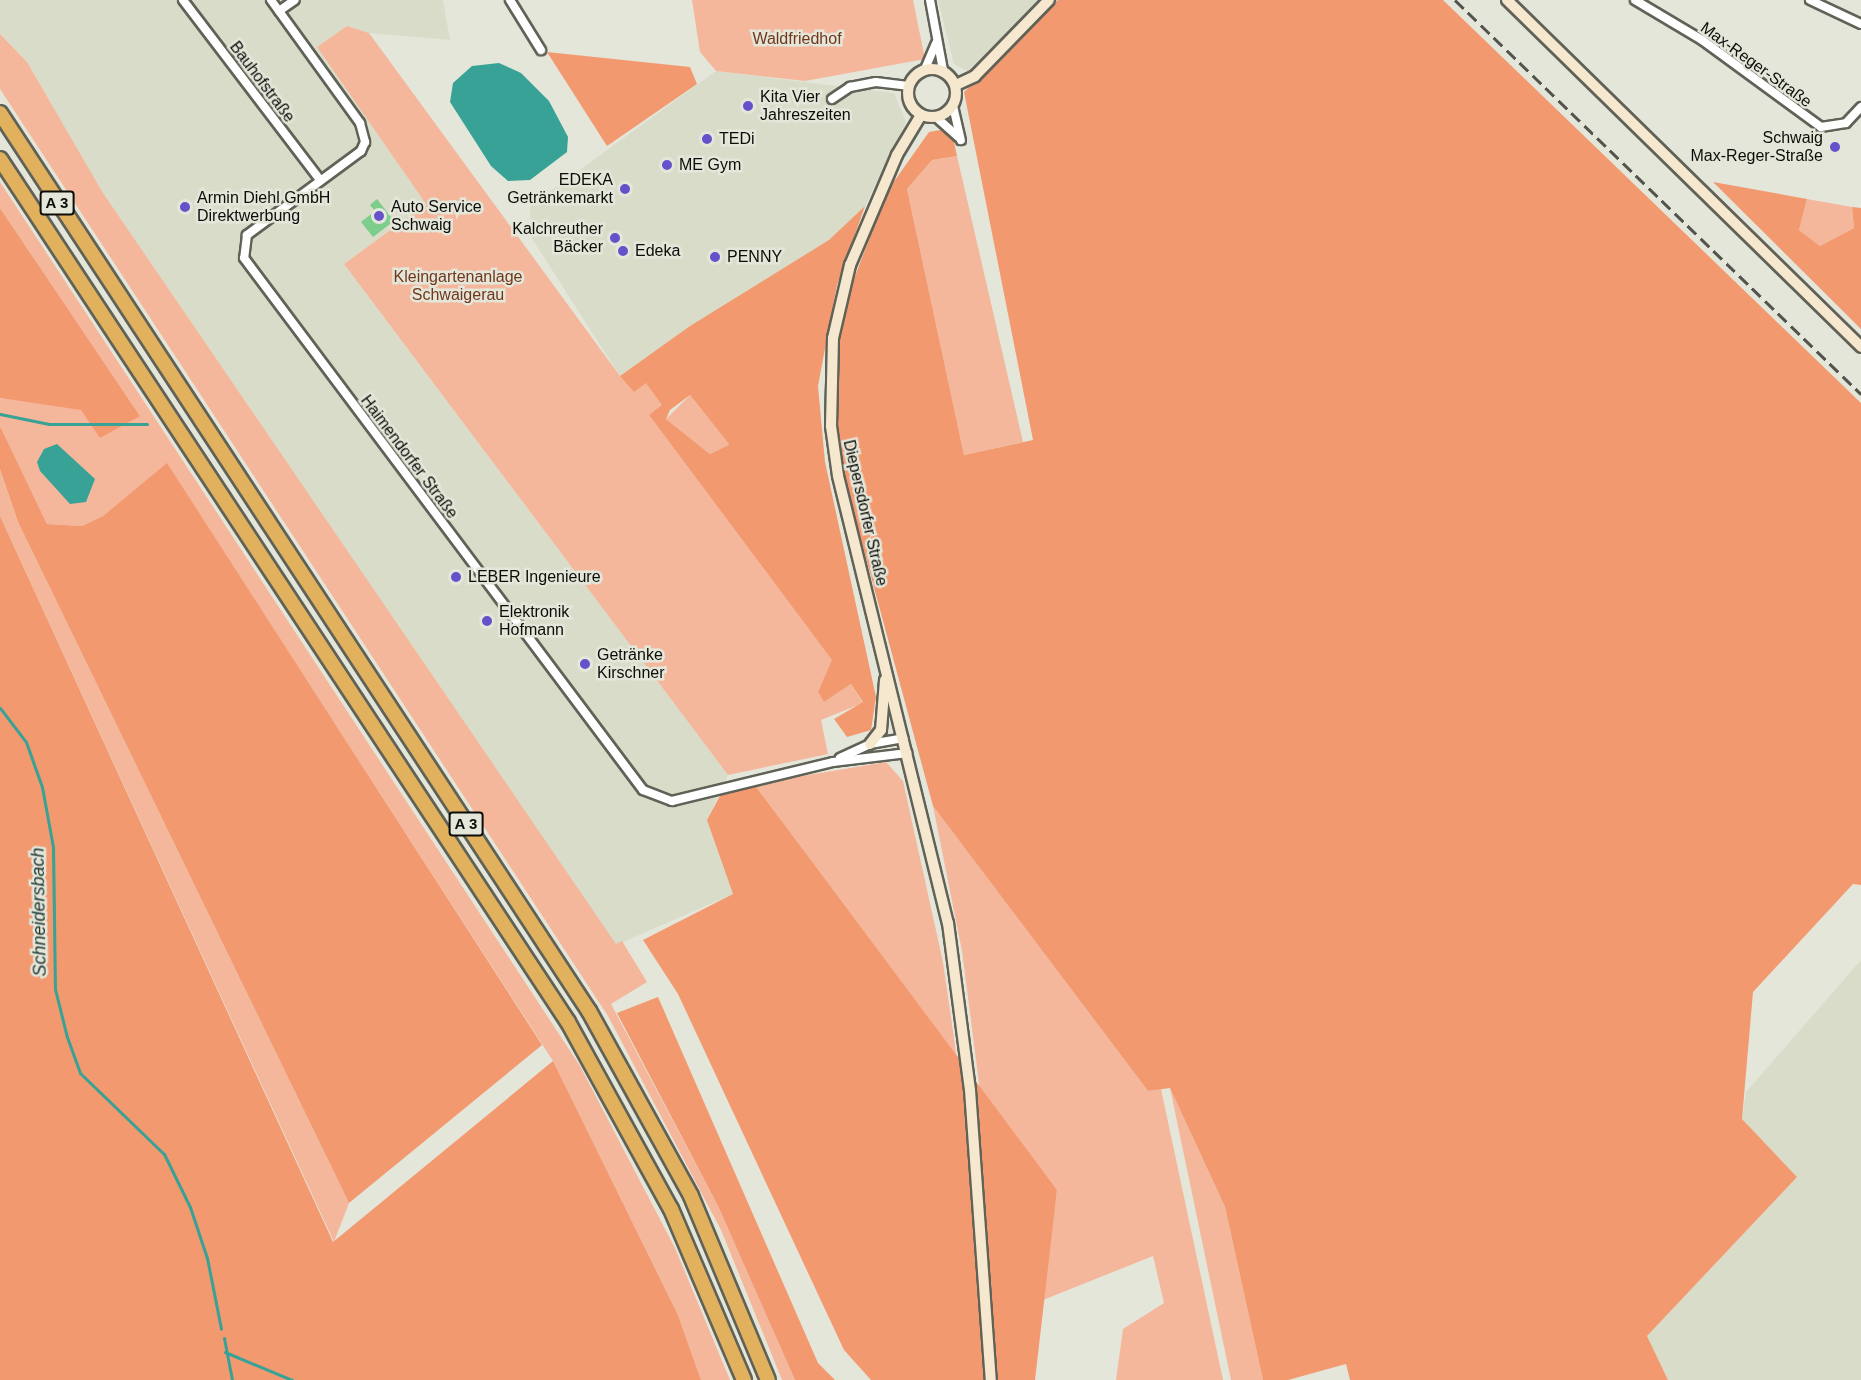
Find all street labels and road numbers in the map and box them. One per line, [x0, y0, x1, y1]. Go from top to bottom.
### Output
street label: Max-Reger-Straße [1697, 18, 1815, 112]
street label: Bauhofstraße [225, 38, 299, 126]
road number: A 3 [39, 191, 75, 215]
street label: Haimendorfer Straße [356, 392, 462, 522]
street label: Diepersdorfer Straße [839, 438, 891, 588]
road number: A 3 [448, 812, 484, 836]

